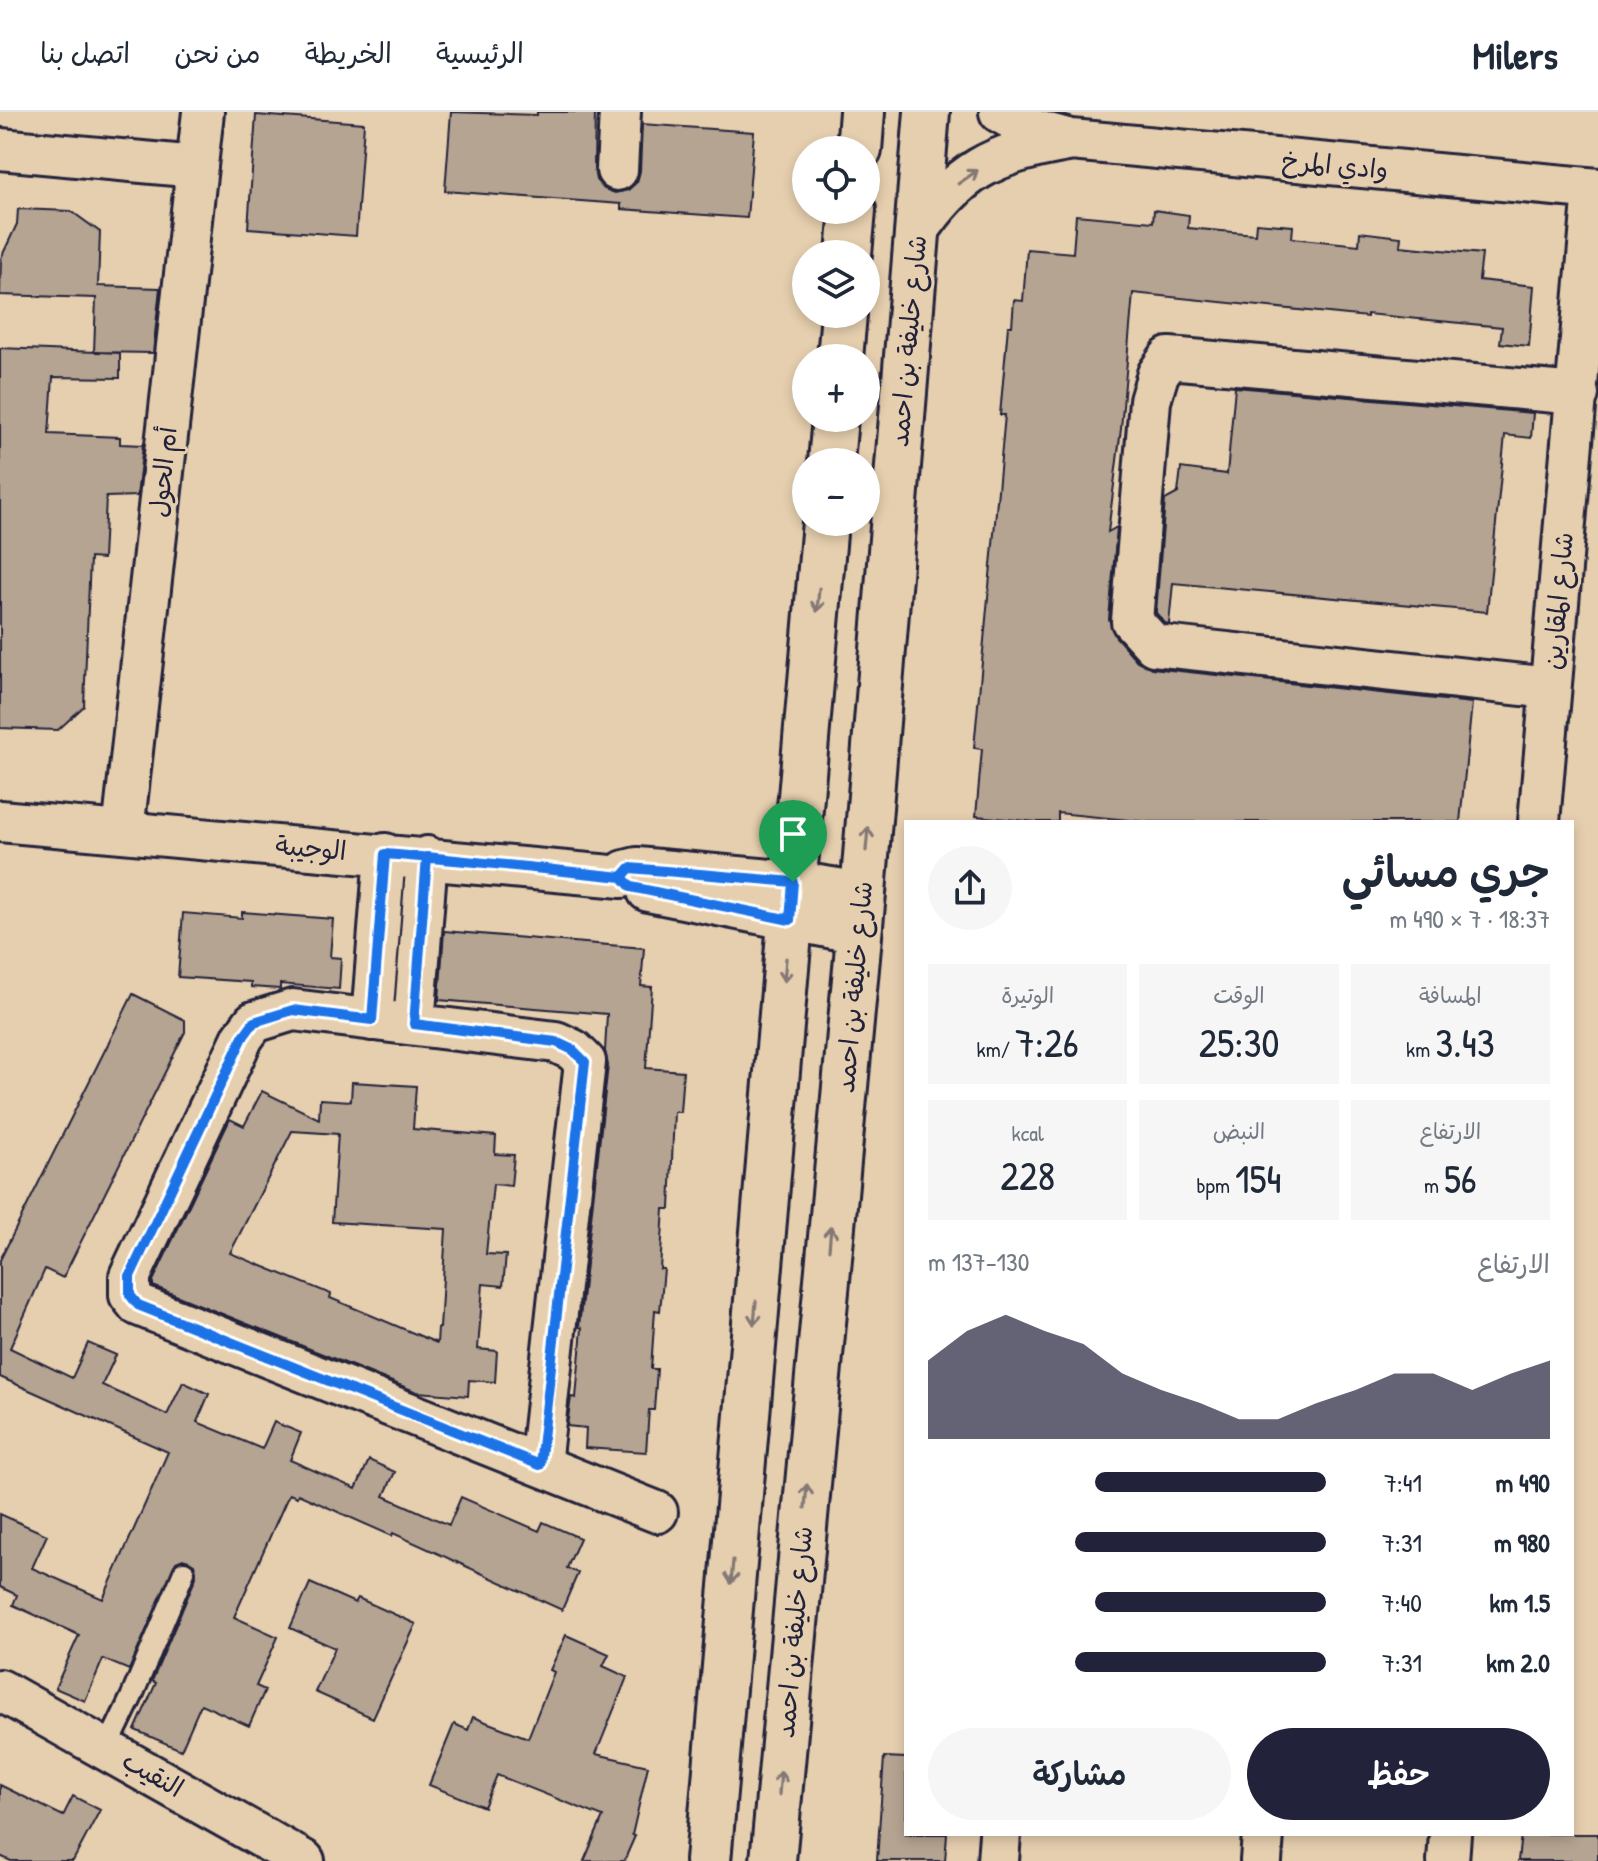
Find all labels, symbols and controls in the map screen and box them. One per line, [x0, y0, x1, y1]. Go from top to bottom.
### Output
text: Milers [1472, 29, 1558, 81]
text: اتصل بنا [40, 34, 130, 72]
text: من نحن [174, 34, 261, 72]
text: الخريطة [305, 34, 392, 72]
text: الرئيسية [436, 34, 524, 72]
map controls [792, 136, 880, 536]
button: locate [792, 136, 880, 224]
street label: وادي المرخ [1280, 142, 1390, 189]
one-way arrow [957, 169, 978, 186]
street label: شارع خليفة بن احمد [881, 234, 935, 448]
button: layers [792, 240, 880, 328]
button: + [792, 344, 880, 432]
street label: أم الحول [140, 424, 188, 519]
button: − [792, 448, 880, 536]
street label: شارع المقارين [1534, 531, 1582, 671]
one-way arrow [810, 586, 825, 613]
pin [759, 800, 827, 882]
icon: arrive [771, 812, 815, 856]
one-way arrow [860, 826, 875, 853]
street label: الوجيبة [274, 827, 348, 868]
text: جري مسائي [1342, 841, 1550, 901]
button: share [928, 846, 1012, 930]
street label: شارع خليفة بن احمد [827, 880, 881, 1094]
text: 18:37 · 7 × 490 m [1389, 901, 1550, 936]
one-way arrow [778, 956, 793, 983]
text: الوتيرة [1001, 980, 1054, 1010]
text: الوقت [1213, 980, 1265, 1010]
text: المسافة [1419, 980, 1482, 1010]
text: 7:26 [1015, 1015, 1079, 1069]
text: 25:30 [1199, 1015, 1279, 1069]
text: 3.43 [1435, 1015, 1495, 1069]
text: /km [977, 1034, 1015, 1064]
text: km [1406, 1034, 1435, 1064]
text: النبض [1213, 1116, 1265, 1146]
text: الارتفاع [1419, 1116, 1481, 1146]
text: kcal [1012, 1118, 1044, 1148]
text: 228 [1000, 1148, 1055, 1202]
text: 154 [1235, 1151, 1281, 1205]
text: 56 [1444, 1151, 1477, 1205]
text: bpm [1197, 1170, 1235, 1200]
text: m [1424, 1170, 1444, 1200]
one-way arrow [823, 1225, 838, 1252]
text: 130–137 m [928, 1244, 1029, 1279]
text: الارتفاع [1477, 1246, 1550, 1281]
one-way arrow [747, 1299, 762, 1326]
text: 7:41 [1384, 1465, 1422, 1500]
text: 490 m [1495, 1465, 1550, 1500]
one-way arrow [799, 1484, 814, 1510]
street label: شارع خليفة بن احمد [767, 1525, 821, 1739]
text: 7:31 [1382, 1525, 1422, 1560]
text: 980 m [1494, 1525, 1550, 1560]
one-way arrow [724, 1558, 739, 1585]
text: 7:40 [1382, 1585, 1422, 1620]
text: 1.5 km [1490, 1585, 1550, 1620]
text: 7:31 [1382, 1645, 1422, 1680]
text: 2.0 km [1486, 1645, 1550, 1680]
button: مشاركة [928, 1728, 1231, 1820]
button: حفظ [1247, 1728, 1550, 1820]
street label: النقيب [116, 1742, 190, 1805]
one-way arrow [773, 1770, 788, 1797]

